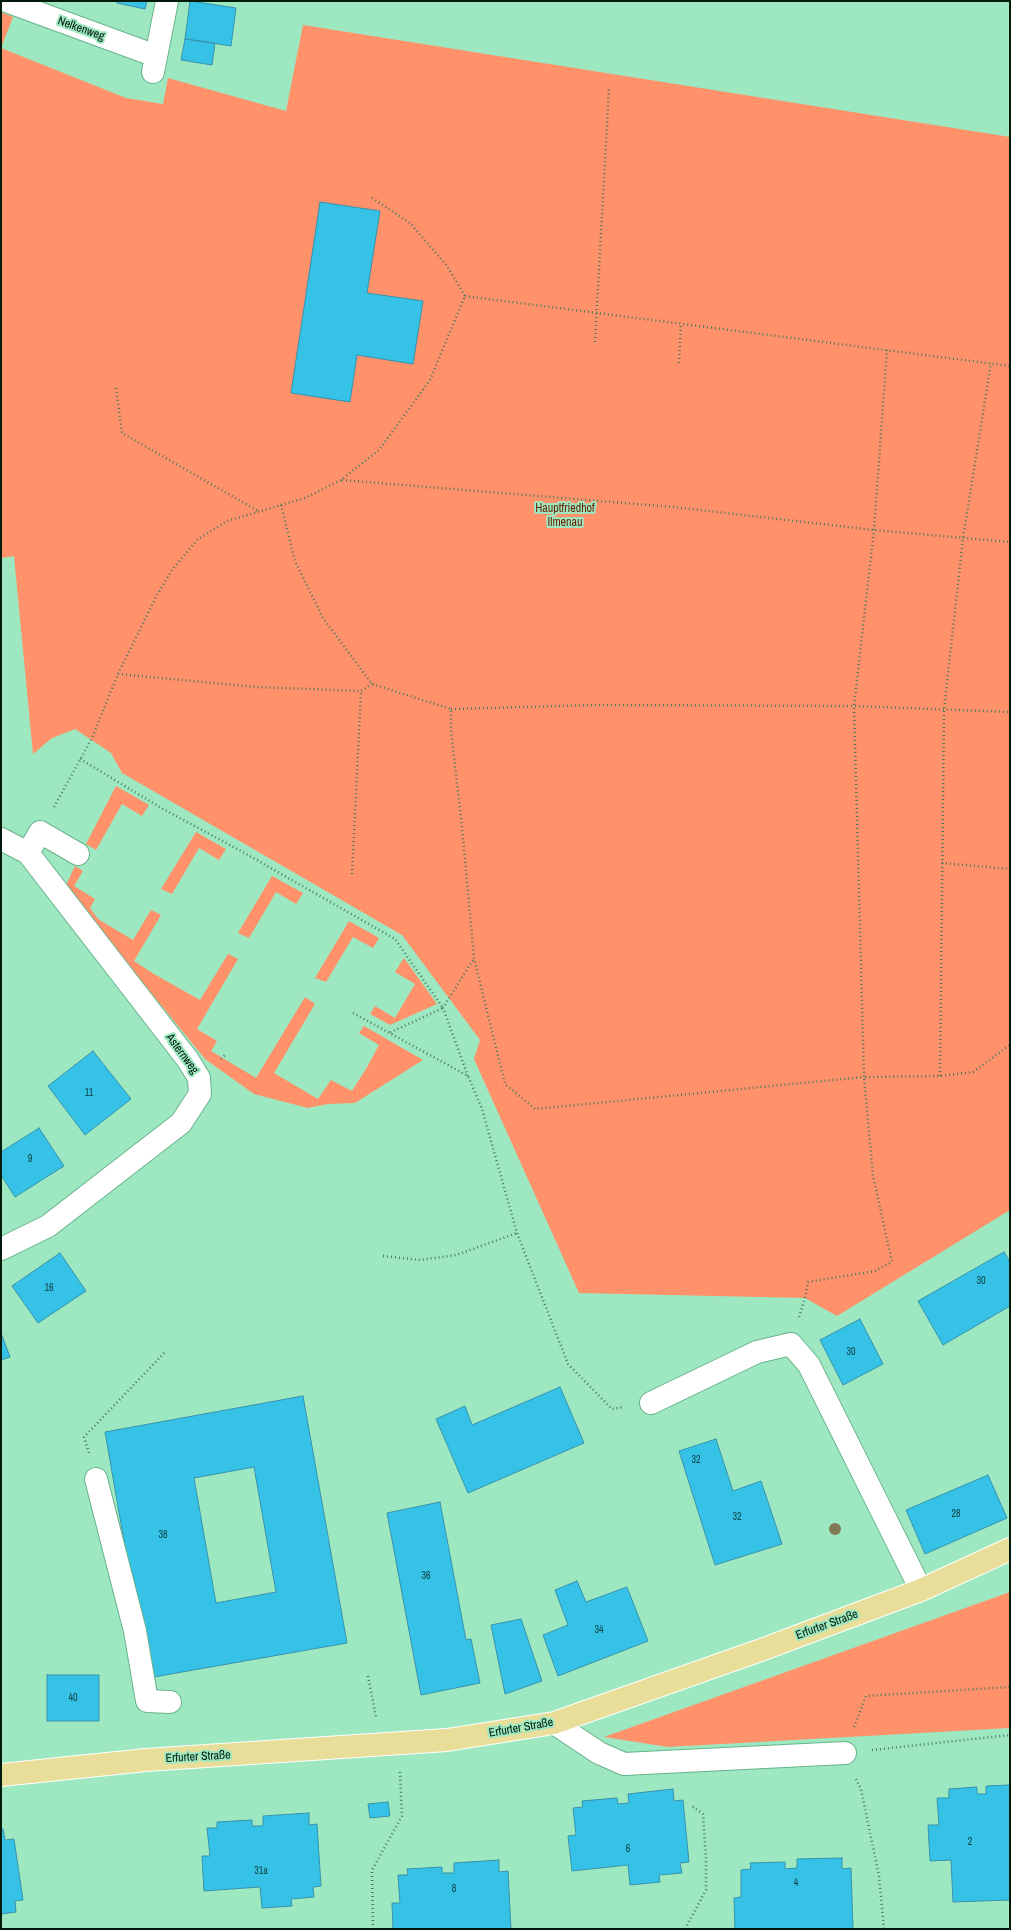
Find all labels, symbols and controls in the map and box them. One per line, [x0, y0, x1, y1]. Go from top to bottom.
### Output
street label: Nelkenweg [56, 14, 106, 44]
park label: Hauptfriedhof Ilmenau [535, 502, 595, 530]
street label: Asternweg [163, 1031, 201, 1077]
house number: 11 [85, 1087, 93, 1099]
house number: 9 [28, 1153, 32, 1165]
house number: 30 [976, 1275, 986, 1287]
house number: 16 [44, 1282, 54, 1294]
house number: 30 [846, 1346, 856, 1358]
house number: 32 [691, 1454, 701, 1466]
house number: 28 [951, 1508, 961, 1520]
house number: 32 [732, 1511, 742, 1523]
house number: 38 [158, 1529, 168, 1541]
house number: 36 [421, 1570, 431, 1582]
street label: Erfurter Straße [794, 1607, 860, 1643]
house number: 34 [594, 1624, 604, 1636]
house number: 40 [68, 1692, 78, 1704]
street label: Erfurter Straße [488, 1715, 554, 1741]
street label: Erfurter Straße [165, 1748, 231, 1766]
house number: 2 [968, 1836, 972, 1848]
house number: 6 [626, 1843, 630, 1855]
house number: 31a [254, 1865, 268, 1877]
house number: 4 [794, 1877, 798, 1889]
house number: 8 [452, 1883, 456, 1895]

